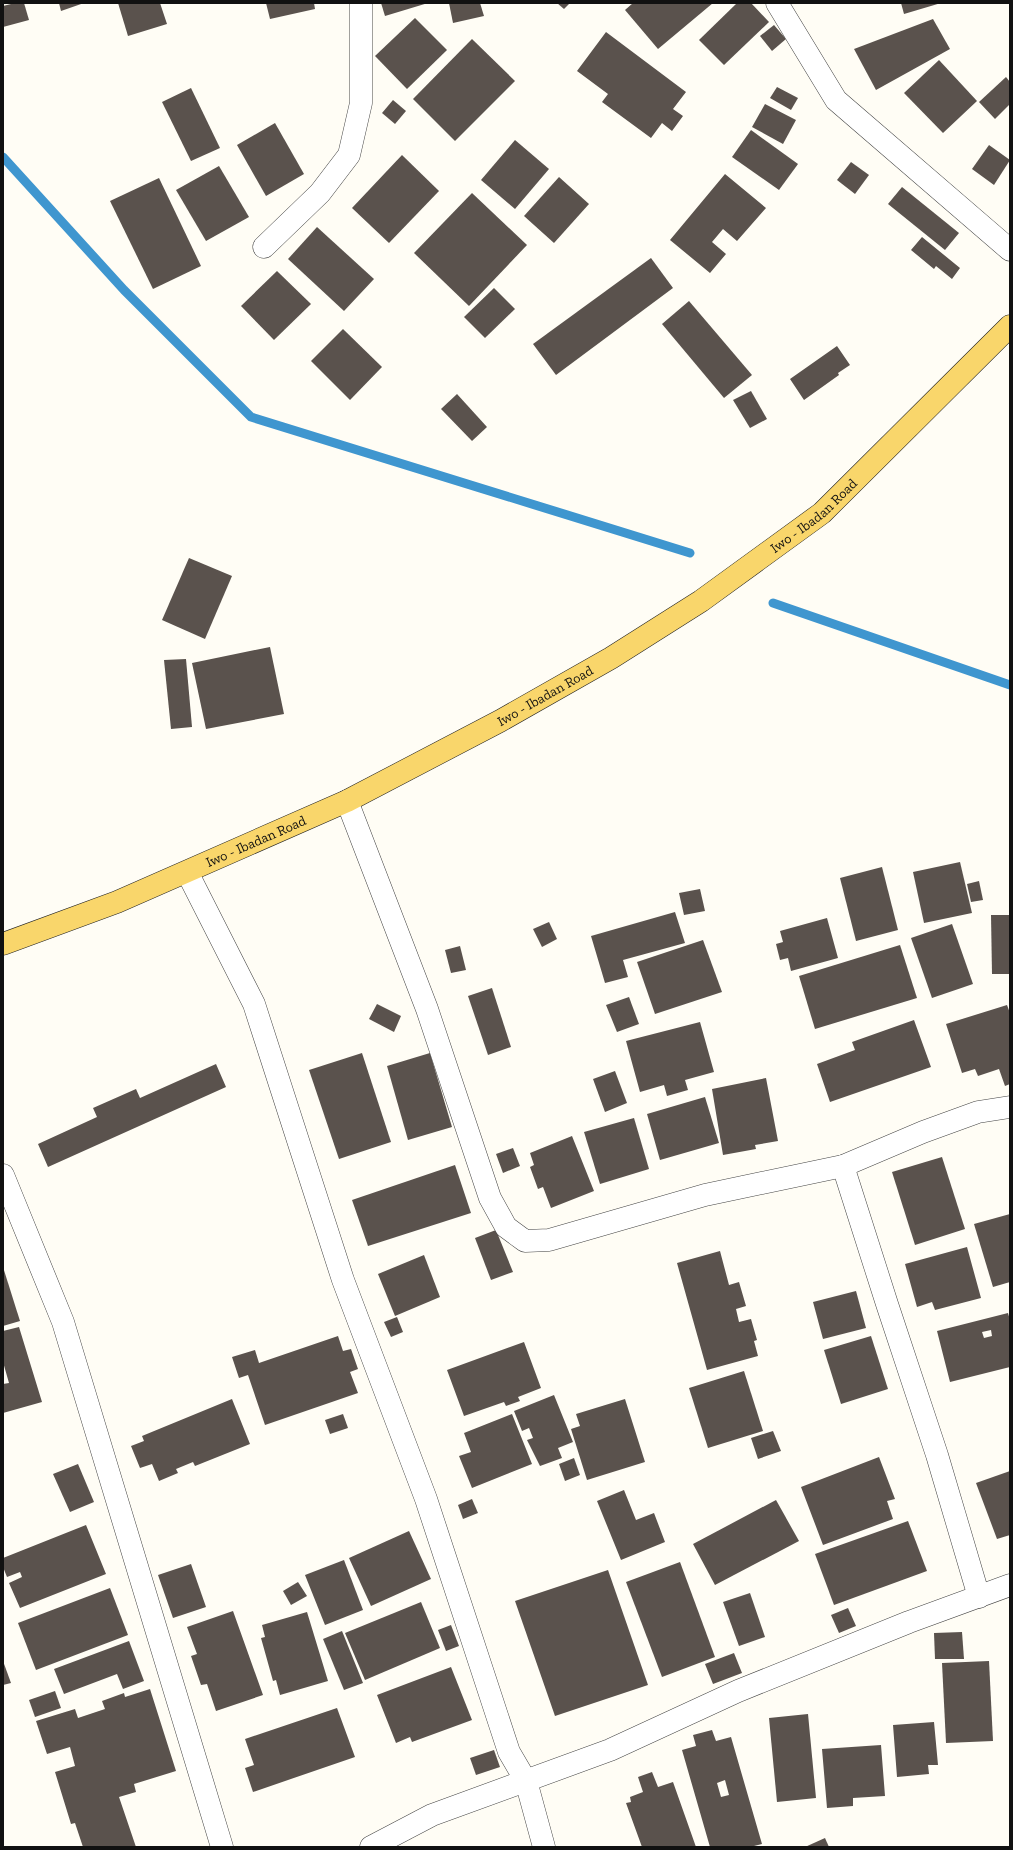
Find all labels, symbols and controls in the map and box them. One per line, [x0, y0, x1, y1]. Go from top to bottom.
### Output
street label: Iwo - Ibadan Road [767, 475, 861, 557]
street label: Iwo - Ibadan Road [494, 662, 596, 730]
street label: Iwo - Ibadan Road [203, 812, 309, 871]

